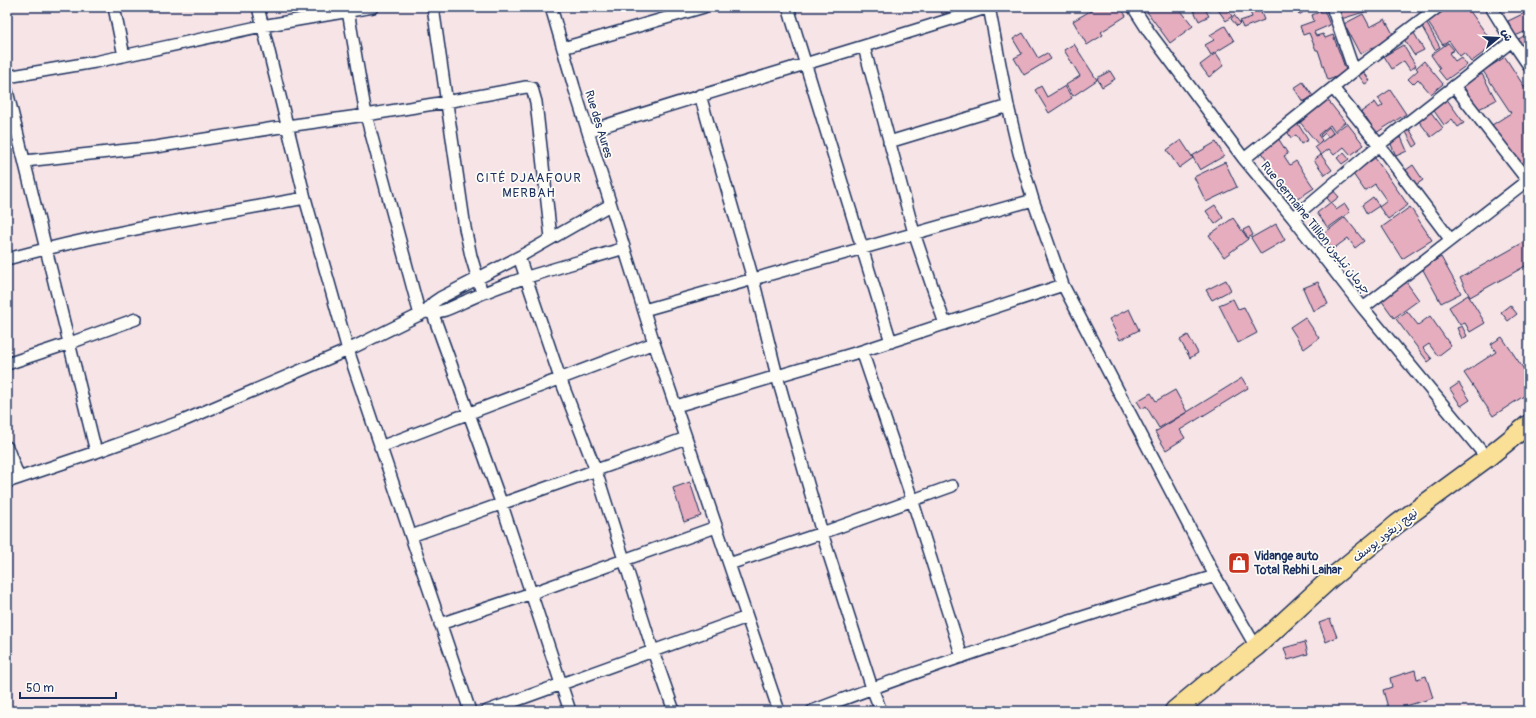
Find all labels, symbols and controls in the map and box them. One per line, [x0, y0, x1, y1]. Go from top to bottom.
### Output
north arrow [1478, 18, 1518, 58]
text: ش [1499, 27, 1515, 43]
street label: Rue des Aures [581, 88, 616, 160]
street label: Rue Germaine Tillion جرمان تيليون [1257, 159, 1374, 298]
district label: CITÉ DJAAFOUR MERBAH [476, 170, 582, 201]
street label: نهج زيغود يوسف [1350, 505, 1422, 566]
place label: Vidange auto Total Rebhi Laihar [1253, 549, 1342, 578]
shop icon: Vidange auto Total Rebhi Laihar [1226, 550, 1252, 576]
scale bar [20, 674, 116, 700]
text: 50 m [26, 681, 54, 696]

